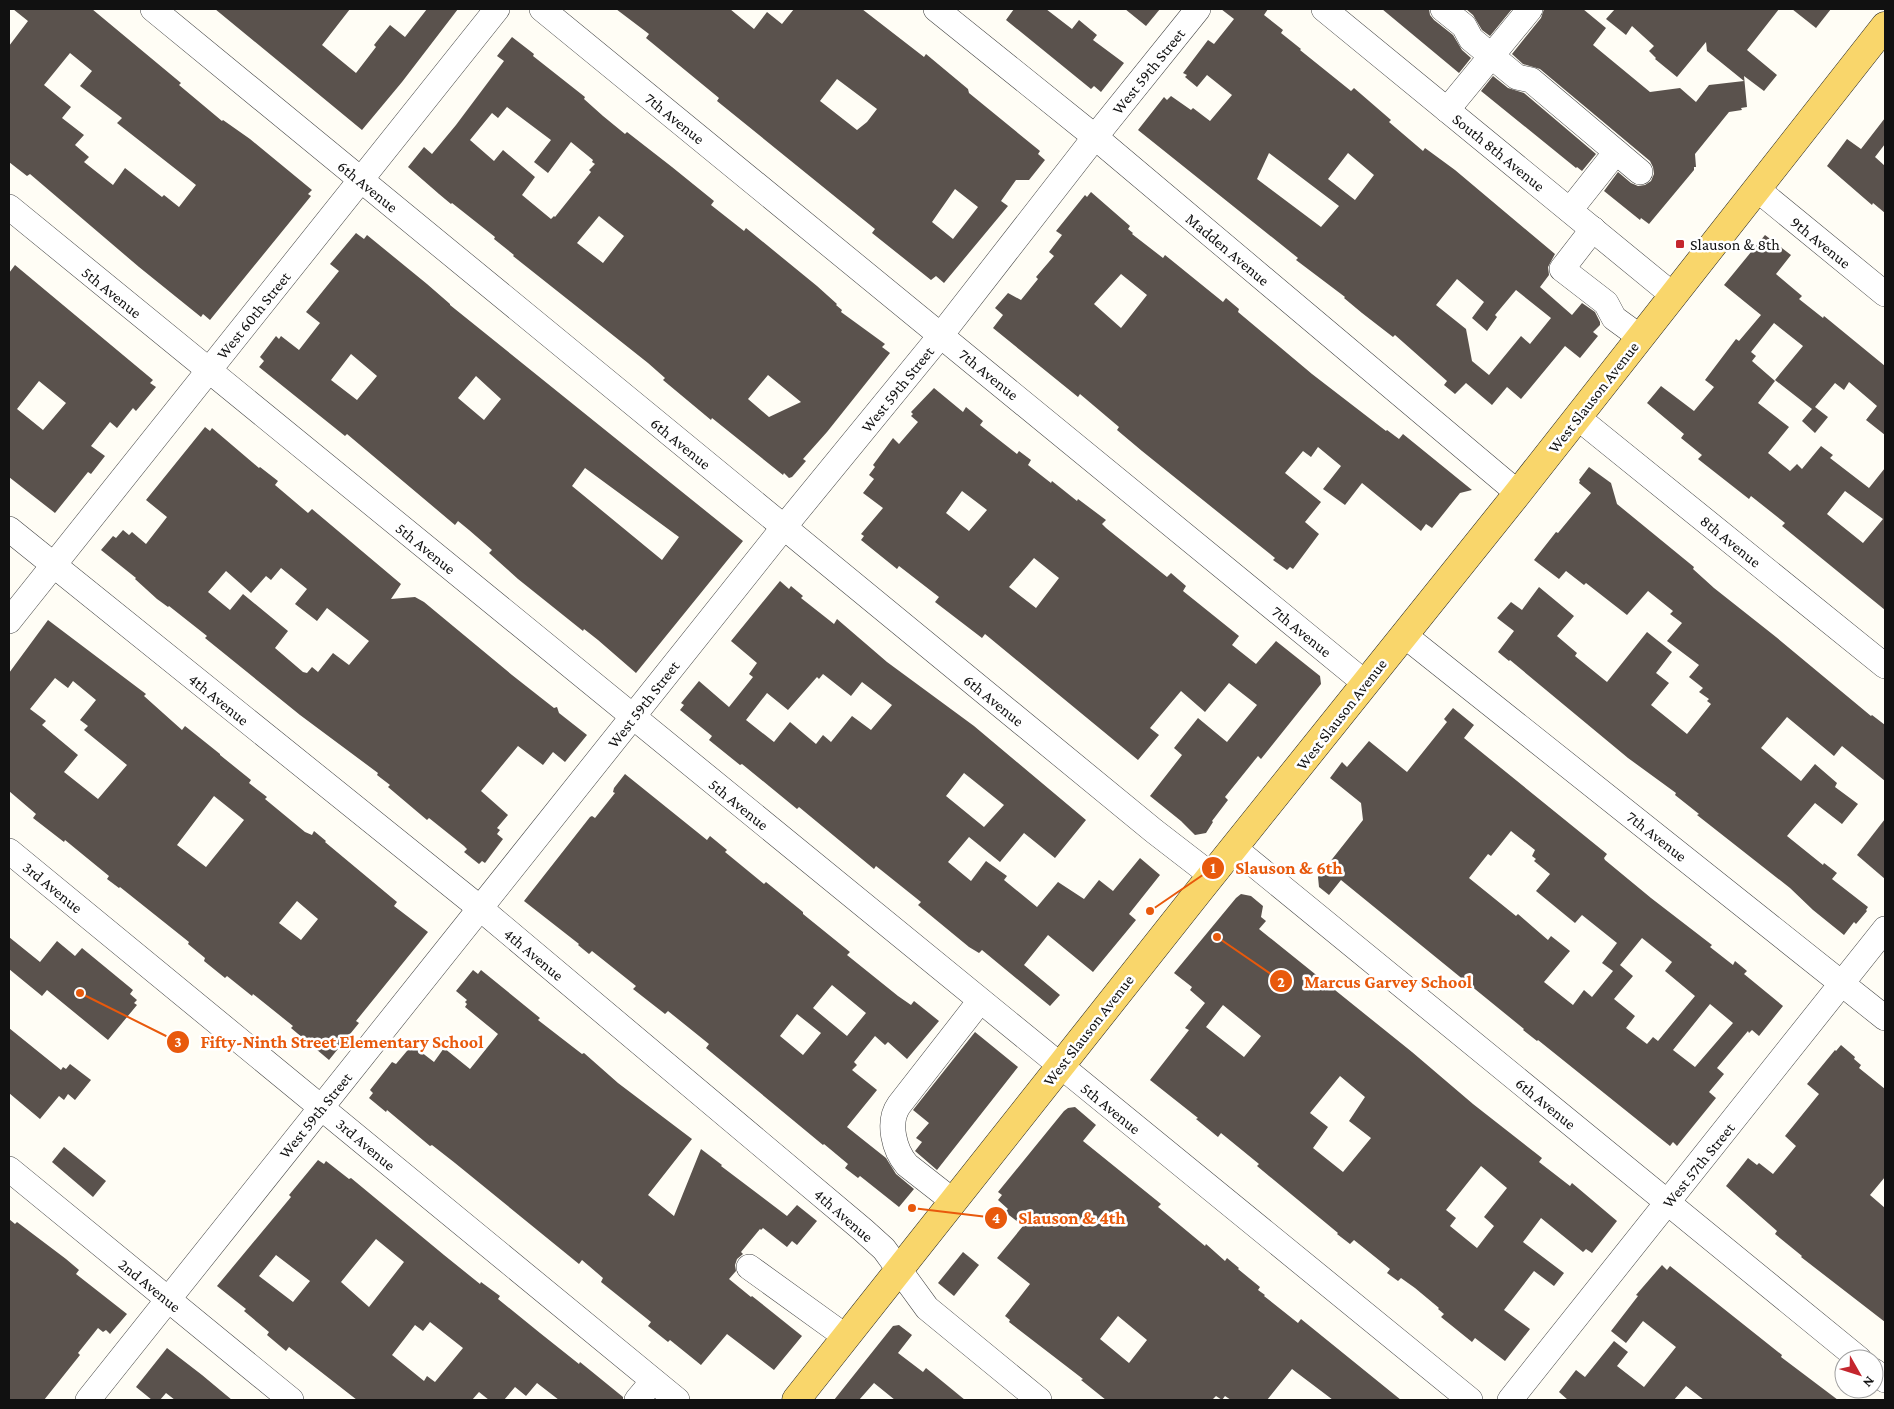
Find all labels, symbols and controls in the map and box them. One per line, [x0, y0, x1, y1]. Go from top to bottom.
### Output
street label: West 59th Street [1109, 24, 1189, 118]
street label: 7th Avenue [642, 89, 708, 147]
street label: South 8th Avenue [1449, 110, 1548, 195]
street label: 6th Avenue [334, 157, 401, 216]
street label: Madden Avenue [1183, 210, 1273, 289]
street label: 9th Avenue [1787, 213, 1854, 272]
place label: Slauson & 8th [1690, 236, 1780, 253]
marker: Slauson & 8th [1674, 238, 1686, 250]
street label: 5th Avenue [79, 263, 145, 321]
street label: West 60th Street [213, 268, 294, 362]
street label: West Slauson Avenue [1545, 338, 1642, 456]
street label: West 59th Street [858, 342, 938, 436]
street label: 7th Avenue [956, 345, 1022, 403]
street label: 6th Avenue [647, 414, 714, 473]
street label: 8th Avenue [1697, 512, 1764, 571]
street label: 5th Avenue [393, 519, 459, 577]
street label: 7th Avenue [1269, 602, 1335, 660]
street label: West Slauson Avenue [1293, 655, 1390, 773]
street label: West 59th Street [604, 657, 683, 751]
street label: 4th Avenue [185, 670, 252, 729]
street label: 6th Avenue [960, 671, 1027, 730]
street label: 5th Avenue [706, 775, 772, 833]
street label: 7th Avenue [1623, 808, 1690, 865]
callout: Slauson & 6th [1200, 852, 1353, 885]
street label: 3rd Avenue [20, 858, 86, 916]
text: Slauson & 6th [1235, 858, 1343, 878]
text: 1 [1210, 860, 1216, 876]
street label: 4th Avenue [501, 925, 567, 984]
callout: Marcus Garvey School [1268, 965, 1482, 998]
street label: West Slauson Avenue [1040, 971, 1137, 1089]
text: Marcus Garvey School [1304, 972, 1472, 992]
text: 2 [1277, 974, 1285, 990]
callout: Fifty-Ninth Street Elementary School [165, 1025, 493, 1058]
text: Fifty-Ninth Street Elementary School [201, 1032, 483, 1052]
text: 3 [174, 1034, 182, 1050]
street label: West 59th Street [276, 1068, 356, 1162]
street label: 6th Avenue [1512, 1074, 1579, 1133]
street label: 5th Avenue [1078, 1079, 1144, 1137]
street label: 3rd Avenue [333, 1115, 399, 1174]
street label: West 57th Street [1659, 1119, 1738, 1211]
street label: 4th Avenue [811, 1185, 876, 1245]
callout: Slauson & 4th [983, 1202, 1136, 1235]
text: Slauson & 4th [1018, 1208, 1126, 1228]
text: 4 [992, 1210, 1000, 1226]
street label: 2nd Avenue [115, 1255, 184, 1316]
north arrow [1834, 1349, 1884, 1399]
text: N [1860, 1373, 1878, 1391]

